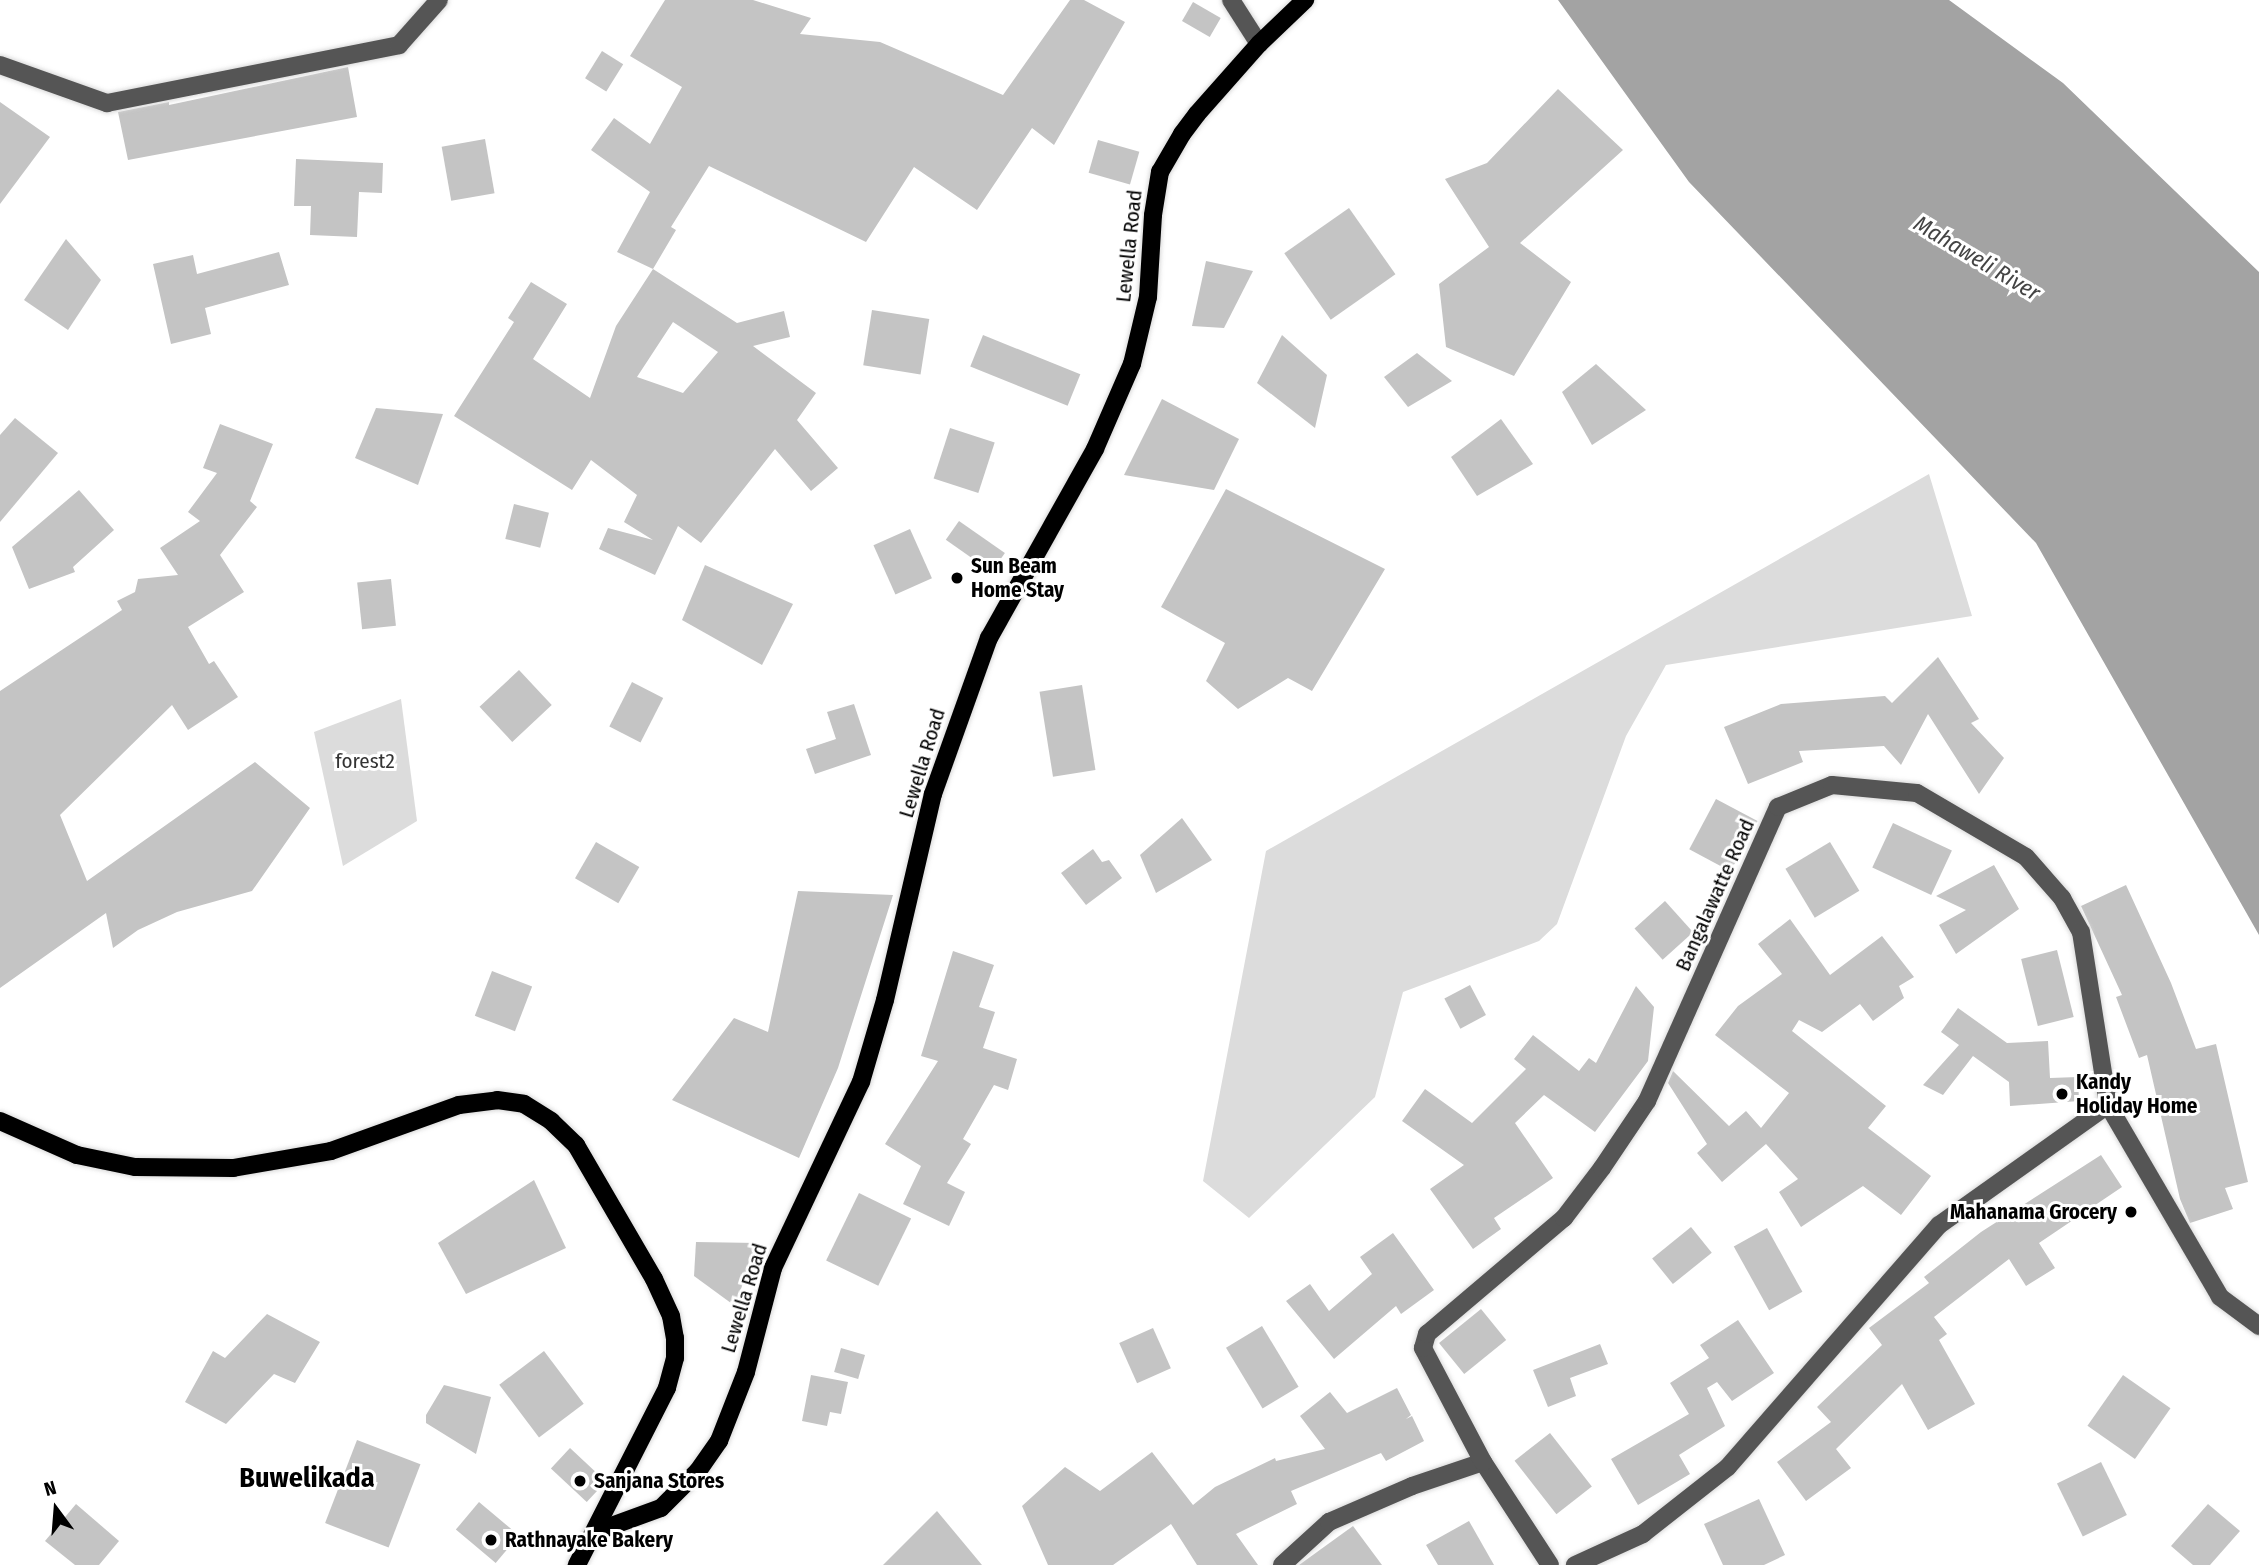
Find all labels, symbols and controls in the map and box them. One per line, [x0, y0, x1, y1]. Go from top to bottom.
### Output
street label: Lewella Road [1111, 188, 1147, 304]
water label: Mahaweli River [1909, 210, 2045, 306]
place label: Sun Beam Home Stay [971, 553, 1064, 603]
marker: Sun Beam Home Stay [949, 570, 965, 586]
street label: Lewella Road [893, 705, 951, 821]
park label: forest2 [335, 748, 395, 774]
street label: Bangalawatte Road [1670, 815, 1760, 975]
place label: Kandy Holiday Home [2076, 1069, 2197, 1119]
marker: Kandy Holiday Home [2054, 1086, 2070, 1102]
place label: Mahanama Grocery [1950, 1199, 2117, 1225]
marker: Mahanama Grocery [2123, 1204, 2139, 1220]
street label: Lewella Road [715, 1240, 773, 1356]
district label: Buwelikada [239, 1461, 375, 1495]
place label: Sanjana Stores [594, 1468, 724, 1494]
marker: Sanjana Stores [572, 1473, 588, 1489]
north arrow [21, 1474, 91, 1544]
text: N [41, 1476, 59, 1501]
place label: Rathnayake Bakery [505, 1527, 673, 1553]
marker: Rathnayake Bakery [483, 1532, 499, 1548]

